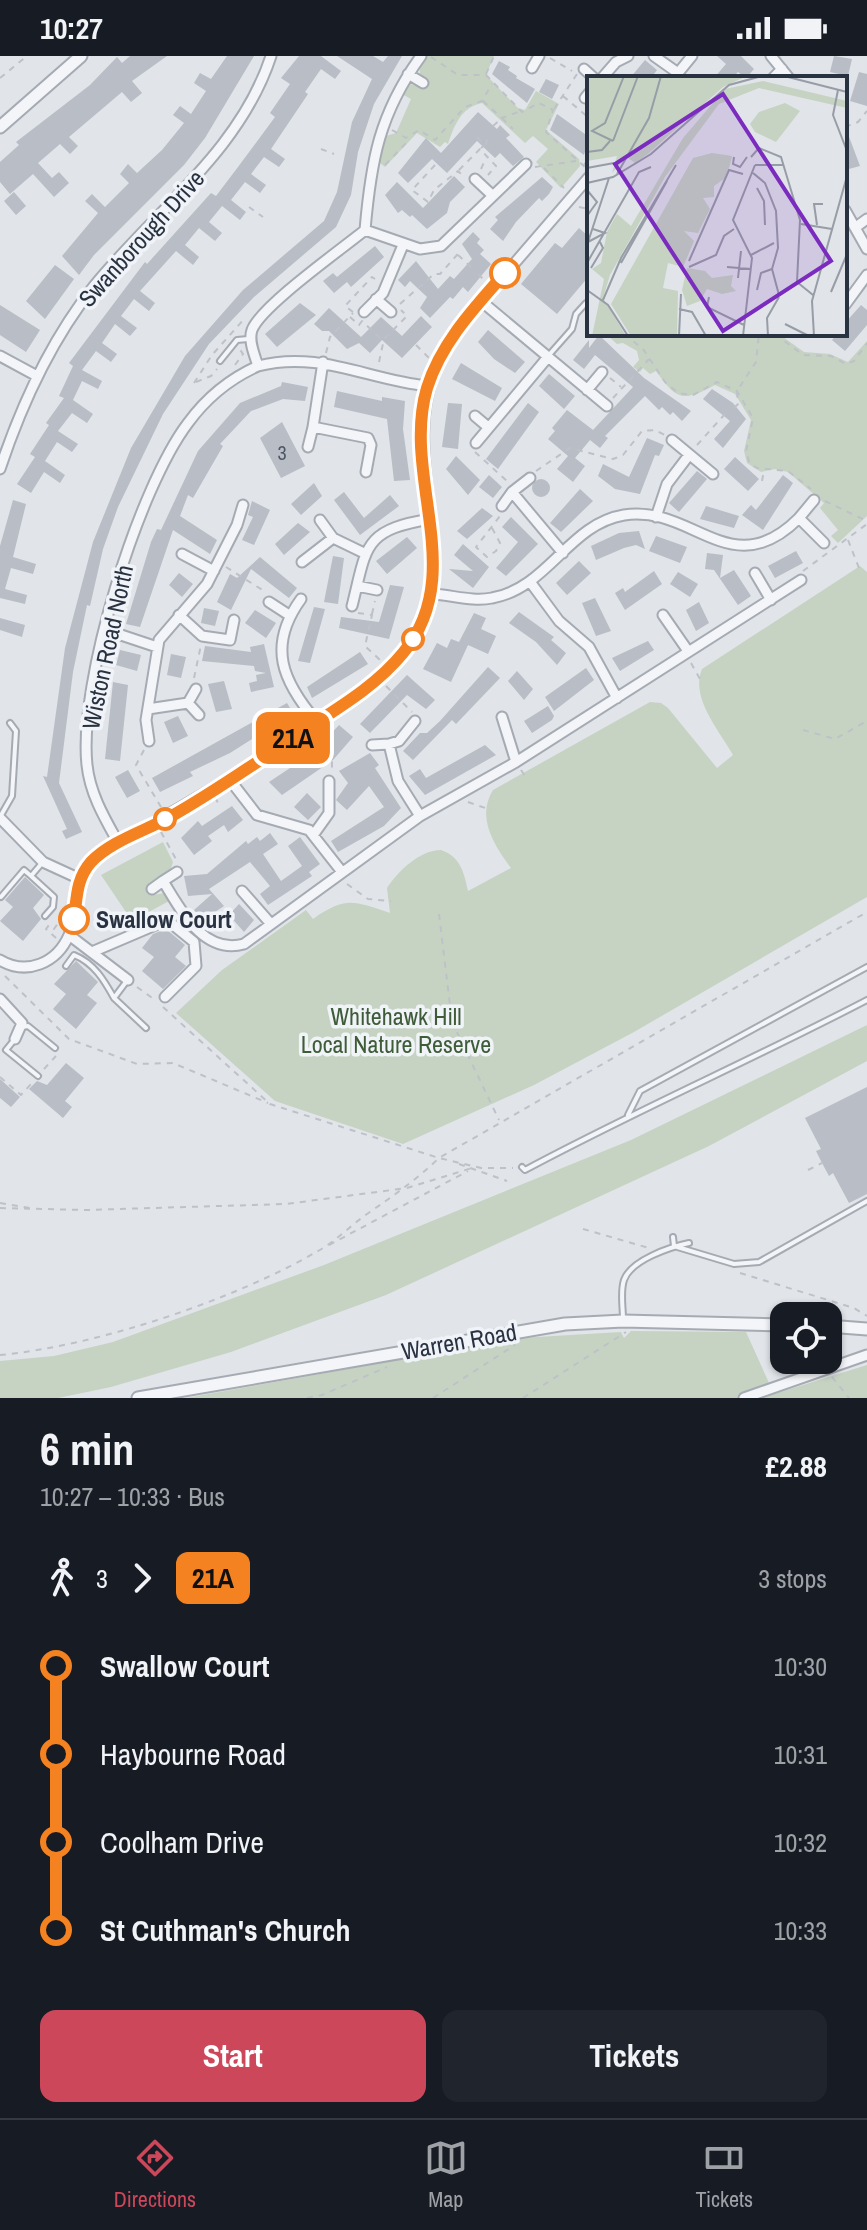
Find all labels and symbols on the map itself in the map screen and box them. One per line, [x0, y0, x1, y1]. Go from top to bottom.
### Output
inset map [587, 76, 847, 336]
street label: Swanborough Drive [71, 163, 211, 313]
unlabelled marker [490, 258, 520, 288]
house number: 3 [277, 439, 287, 466]
street label: Wiston Road North [74, 562, 140, 732]
unlabelled marker [402, 628, 424, 650]
line badge: 21A [247, 712, 339, 764]
unlabelled marker [154, 808, 176, 830]
place label: Swallow Court [96, 903, 232, 935]
marker: Swallow Court [59, 904, 89, 934]
park label: Whitehawk Hill Local Nature Reserve [301, 1000, 491, 1060]
street label: Warren Road [399, 1315, 519, 1367]

